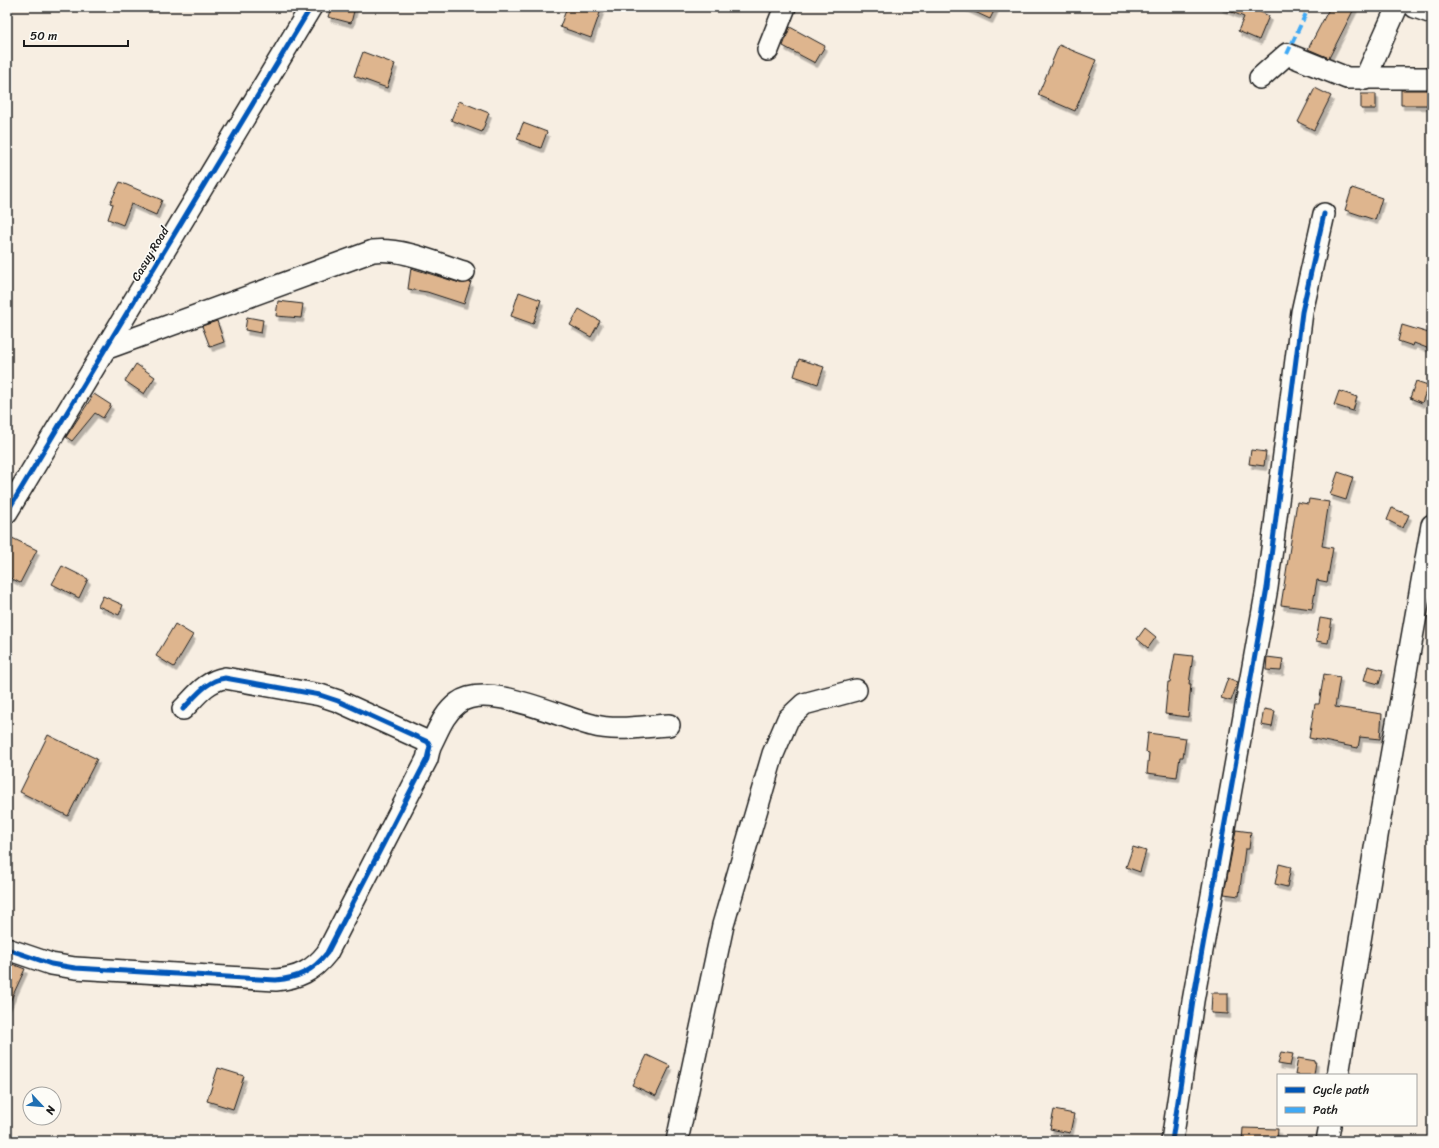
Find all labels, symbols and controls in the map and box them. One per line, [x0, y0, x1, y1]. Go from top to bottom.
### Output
scale bar [24, 22, 128, 48]
text: 50 m [30, 25, 57, 47]
street label: Casuy Road [125, 222, 175, 286]
legend [1277, 1074, 1417, 1126]
text: Cycle path [1313, 1079, 1369, 1101]
north arrow [22, 1086, 62, 1126]
text: Path [1313, 1099, 1338, 1121]
text: N [40, 1102, 61, 1118]

